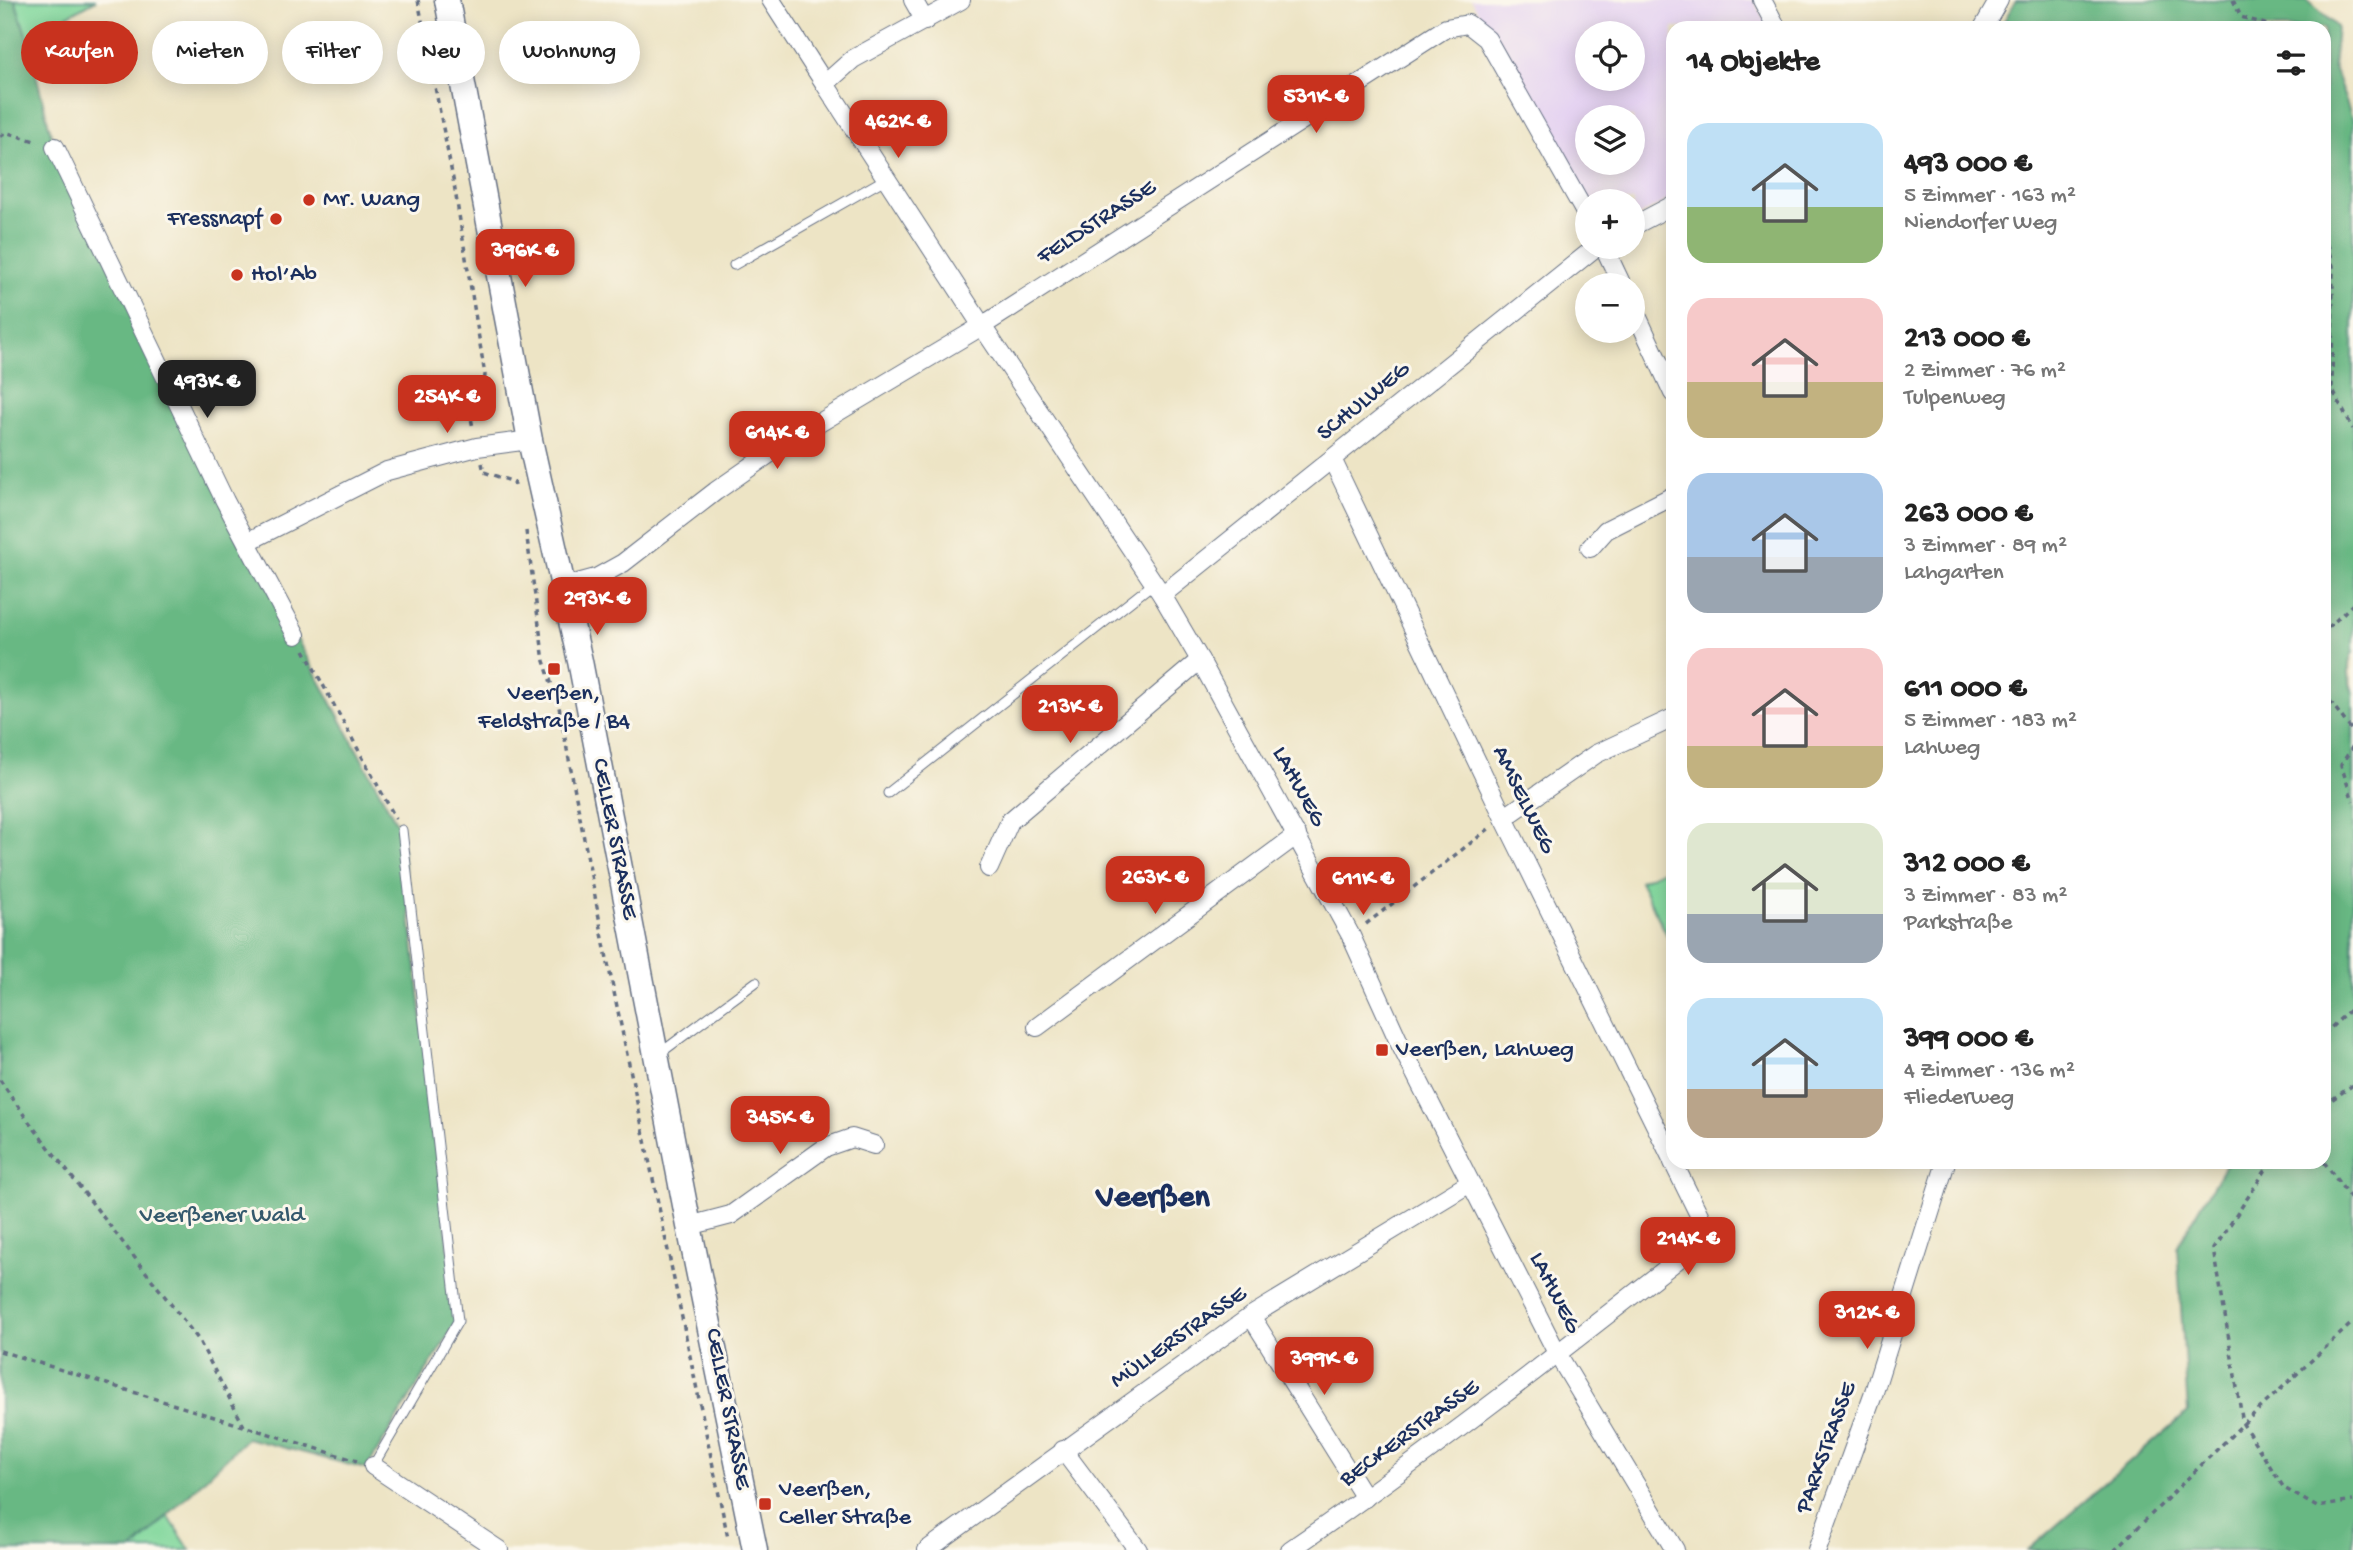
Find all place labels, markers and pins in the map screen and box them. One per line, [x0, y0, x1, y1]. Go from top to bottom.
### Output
pin: 531K € [1259, 76, 1373, 135]
pin: 462K € [841, 100, 955, 160]
place label: Mr. Wang [323, 186, 420, 215]
marker: Mr. Wang [301, 192, 317, 208]
place label: Fressnapf [166, 205, 264, 234]
marker: Fressnapf [268, 211, 284, 227]
pin: 396K € [468, 230, 582, 289]
place label: Hol’Ab [251, 261, 317, 290]
marker: Hol’Ab [229, 267, 245, 283]
pin: 493K € [150, 360, 264, 420]
pin: 254K € [390, 376, 504, 435]
pin: 614K € [720, 412, 834, 471]
pin: 293K € [540, 578, 654, 637]
marker: Veerßen, Feldstraße / B4 [546, 661, 562, 677]
place label: Veerßen, Feldstraße / B4 [477, 680, 631, 737]
pin: 213K € [1013, 686, 1127, 745]
pin: 263K € [1098, 856, 1212, 916]
pin: 611K € [1306, 858, 1420, 917]
place label: Veerßen, Lahweg [1395, 1036, 1574, 1065]
marker: Veerßen, Lahweg [1374, 1042, 1390, 1058]
pin: 345K € [723, 1096, 837, 1156]
pin: 214K € [1631, 1218, 1745, 1277]
pin: 312K € [1810, 1292, 1924, 1351]
pin: 399K € [1267, 1338, 1381, 1397]
place label: Veerßen, Celler Straße [778, 1476, 912, 1533]
marker: Veerßen, Celler Straße [757, 1496, 773, 1512]

